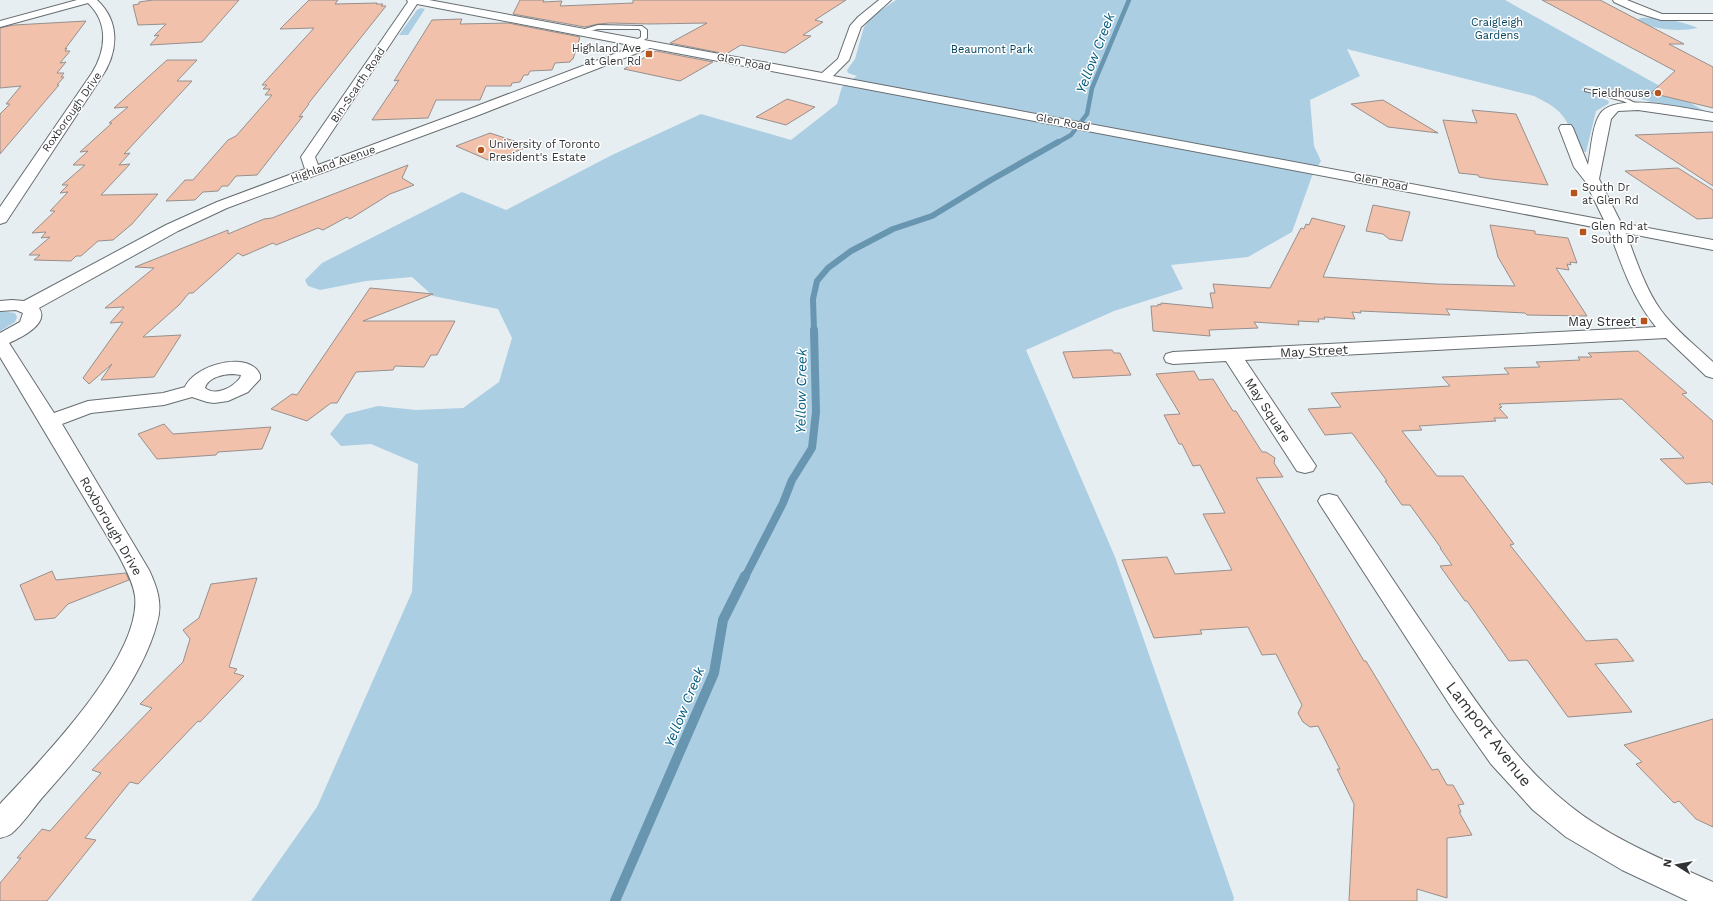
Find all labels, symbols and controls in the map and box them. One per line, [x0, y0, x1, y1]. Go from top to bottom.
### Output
water label: Yellow Creek [1072, 10, 1118, 96]
park label: Craigleigh Gardens [1471, 16, 1523, 42]
place label: Highland Ave at Glen Rd [572, 42, 641, 68]
park label: Beaumont Park [951, 43, 1033, 56]
street label: Bin-Scarth Road [328, 45, 388, 125]
marker: Highland Ave at Glen Rd [644, 49, 654, 59]
street label: Glen Road [716, 50, 772, 74]
street label: Roxborough Drive [40, 70, 104, 154]
place label: Fieldhouse [1591, 87, 1650, 100]
marker: Fieldhouse [1653, 88, 1663, 98]
street label: Glen Road [1035, 110, 1091, 134]
place label: University of Toronto President's Estate [489, 138, 600, 164]
street label: Highland Avenue [289, 143, 377, 185]
marker: University of Toronto President's Estate [476, 145, 486, 155]
street label: Glen Road [1353, 170, 1409, 194]
place label: South Dr at Glen Rd [1582, 181, 1639, 207]
marker: South Dr at Glen Rd [1569, 188, 1579, 198]
place label: Glen Rd at South Dr [1591, 220, 1648, 246]
marker: Glen Rd at South Dr [1578, 227, 1588, 237]
place label: May Street [1568, 314, 1637, 329]
marker: May Street [1639, 316, 1649, 326]
street label: May Street [1280, 342, 1349, 360]
water label: Yellow Creek [792, 348, 810, 434]
street label: May Square [1242, 375, 1294, 445]
street label: Roxborough Drive [77, 474, 145, 578]
water label: Yellow Creek [661, 664, 707, 749]
street label: Lamport Avenue [1442, 678, 1536, 790]
north arrow [1657, 845, 1697, 885]
text: N [1661, 858, 1675, 868]

